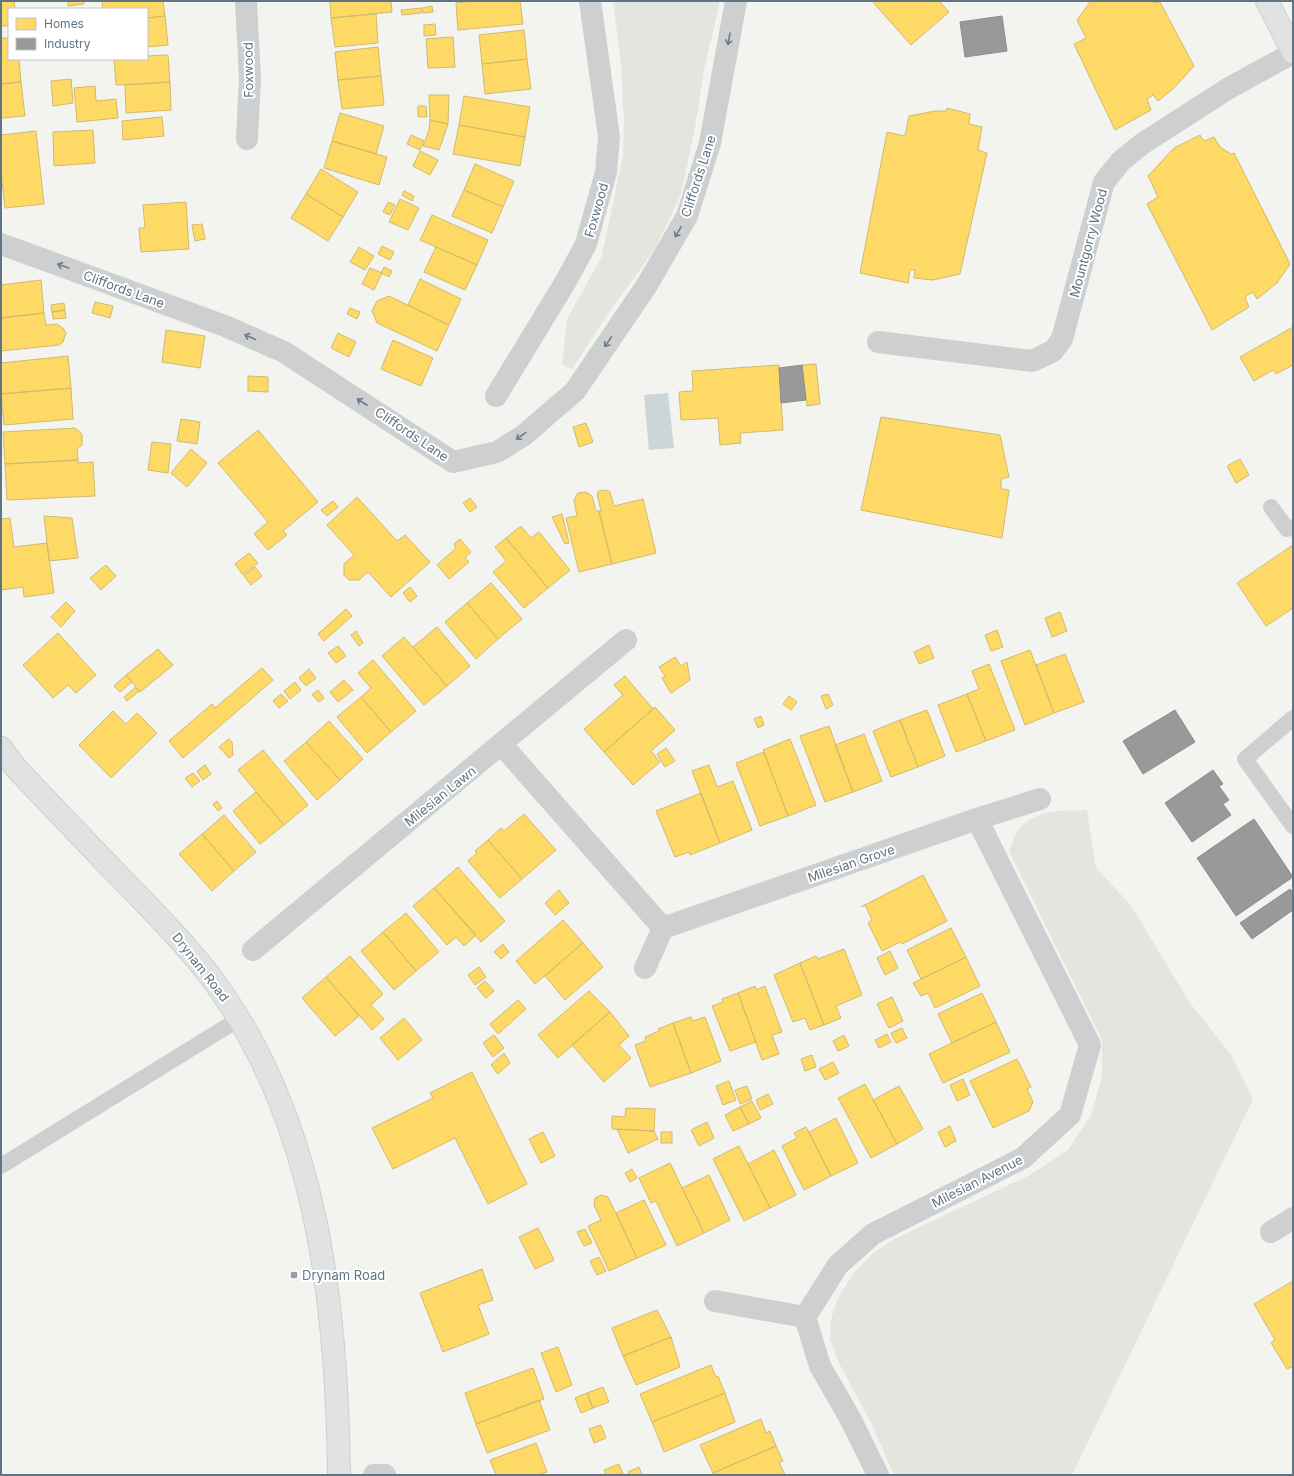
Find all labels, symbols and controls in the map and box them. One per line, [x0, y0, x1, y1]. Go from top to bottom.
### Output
legend [8, 8, 148, 60]
text: Homes [44, 16, 84, 31]
one-way arrow [725, 32, 733, 45]
text: Industry [44, 36, 91, 51]
street label: Foxwood [240, 42, 256, 98]
street label: Cliffords Lane [677, 133, 719, 219]
street label: Foxwood [581, 181, 611, 239]
street label: Mountgorry Wood [1066, 187, 1110, 299]
one-way arrow [673, 226, 681, 238]
one-way arrow [57, 262, 70, 269]
street label: Cliffords Lane [81, 267, 167, 311]
one-way arrow [245, 333, 257, 340]
one-way arrow [604, 336, 613, 347]
one-way arrow [357, 398, 368, 406]
street label: Cliffords Lane [372, 403, 452, 465]
one-way arrow [516, 432, 527, 440]
street label: Milesian Lawn [401, 762, 479, 830]
street label: Milesian Grove [805, 841, 897, 885]
street label: Drynam Road [169, 929, 233, 1005]
street label: Milesian Avenue [929, 1151, 1025, 1211]
place label: Drynam Road [302, 1267, 385, 1283]
marker: Drynam Road [289, 1270, 299, 1280]

